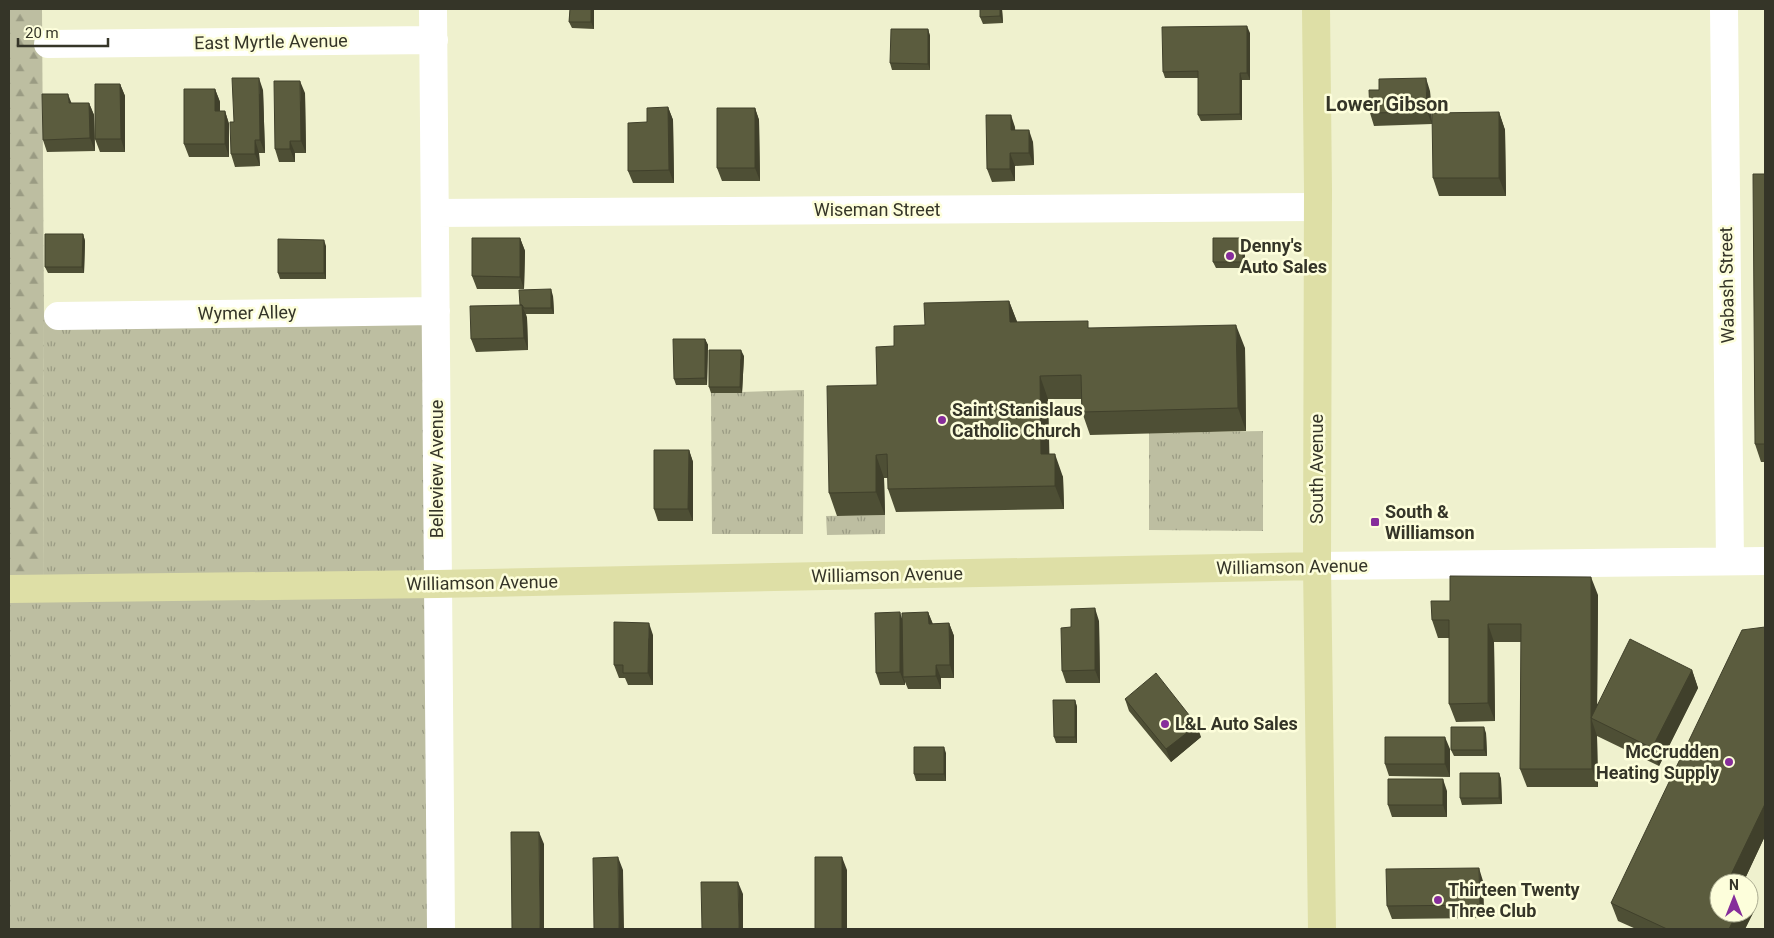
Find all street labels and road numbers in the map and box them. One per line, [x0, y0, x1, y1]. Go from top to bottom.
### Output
street label: East Myrtle Avenue [194, 30, 348, 53]
street label: Wiseman Street [814, 199, 940, 220]
street label: Wabash Street [1715, 226, 1738, 343]
street label: Wymer Alley [197, 301, 297, 324]
street label: Belleview Avenue [426, 400, 447, 538]
street label: South Avenue [1306, 414, 1327, 524]
street label: Williamson Avenue [1216, 555, 1368, 578]
street label: Williamson Avenue [811, 563, 963, 586]
street label: Williamson Avenue [406, 571, 558, 594]

